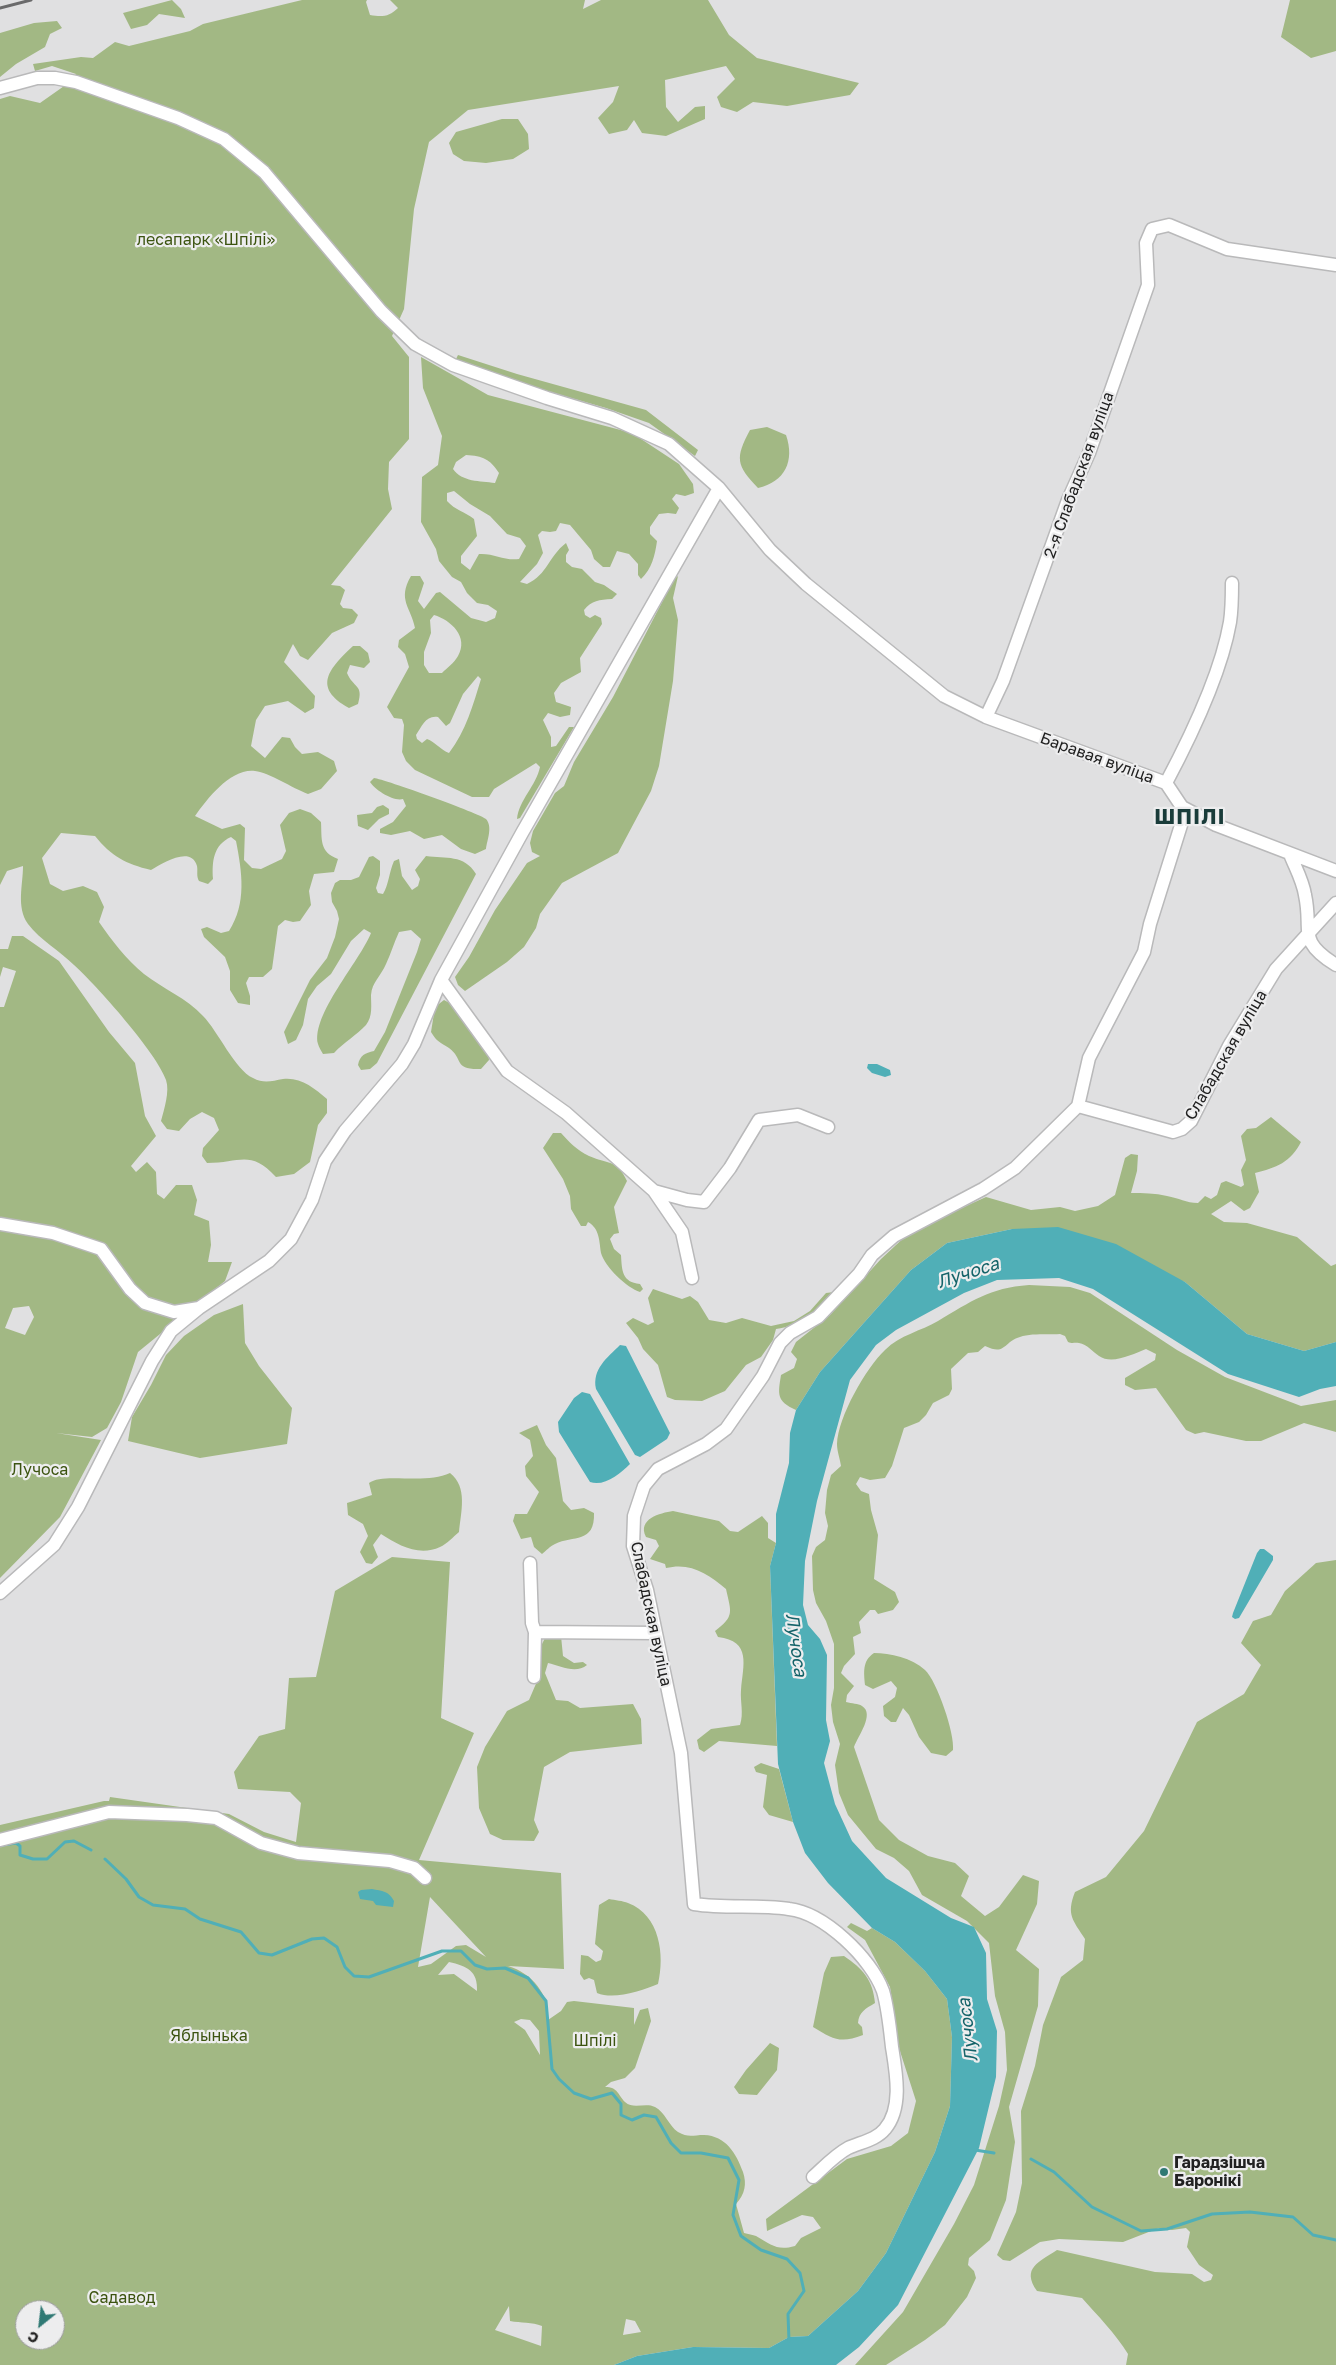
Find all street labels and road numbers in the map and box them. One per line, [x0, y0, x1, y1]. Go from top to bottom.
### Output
street label: 2-я Слабадская вуліца [1040, 389, 1118, 561]
street label: Баравая вуліца [1037, 728, 1157, 788]
street label: Слабадская вуліца [1181, 987, 1271, 1123]
street label: Слабадская вуліца [626, 1540, 676, 1688]

